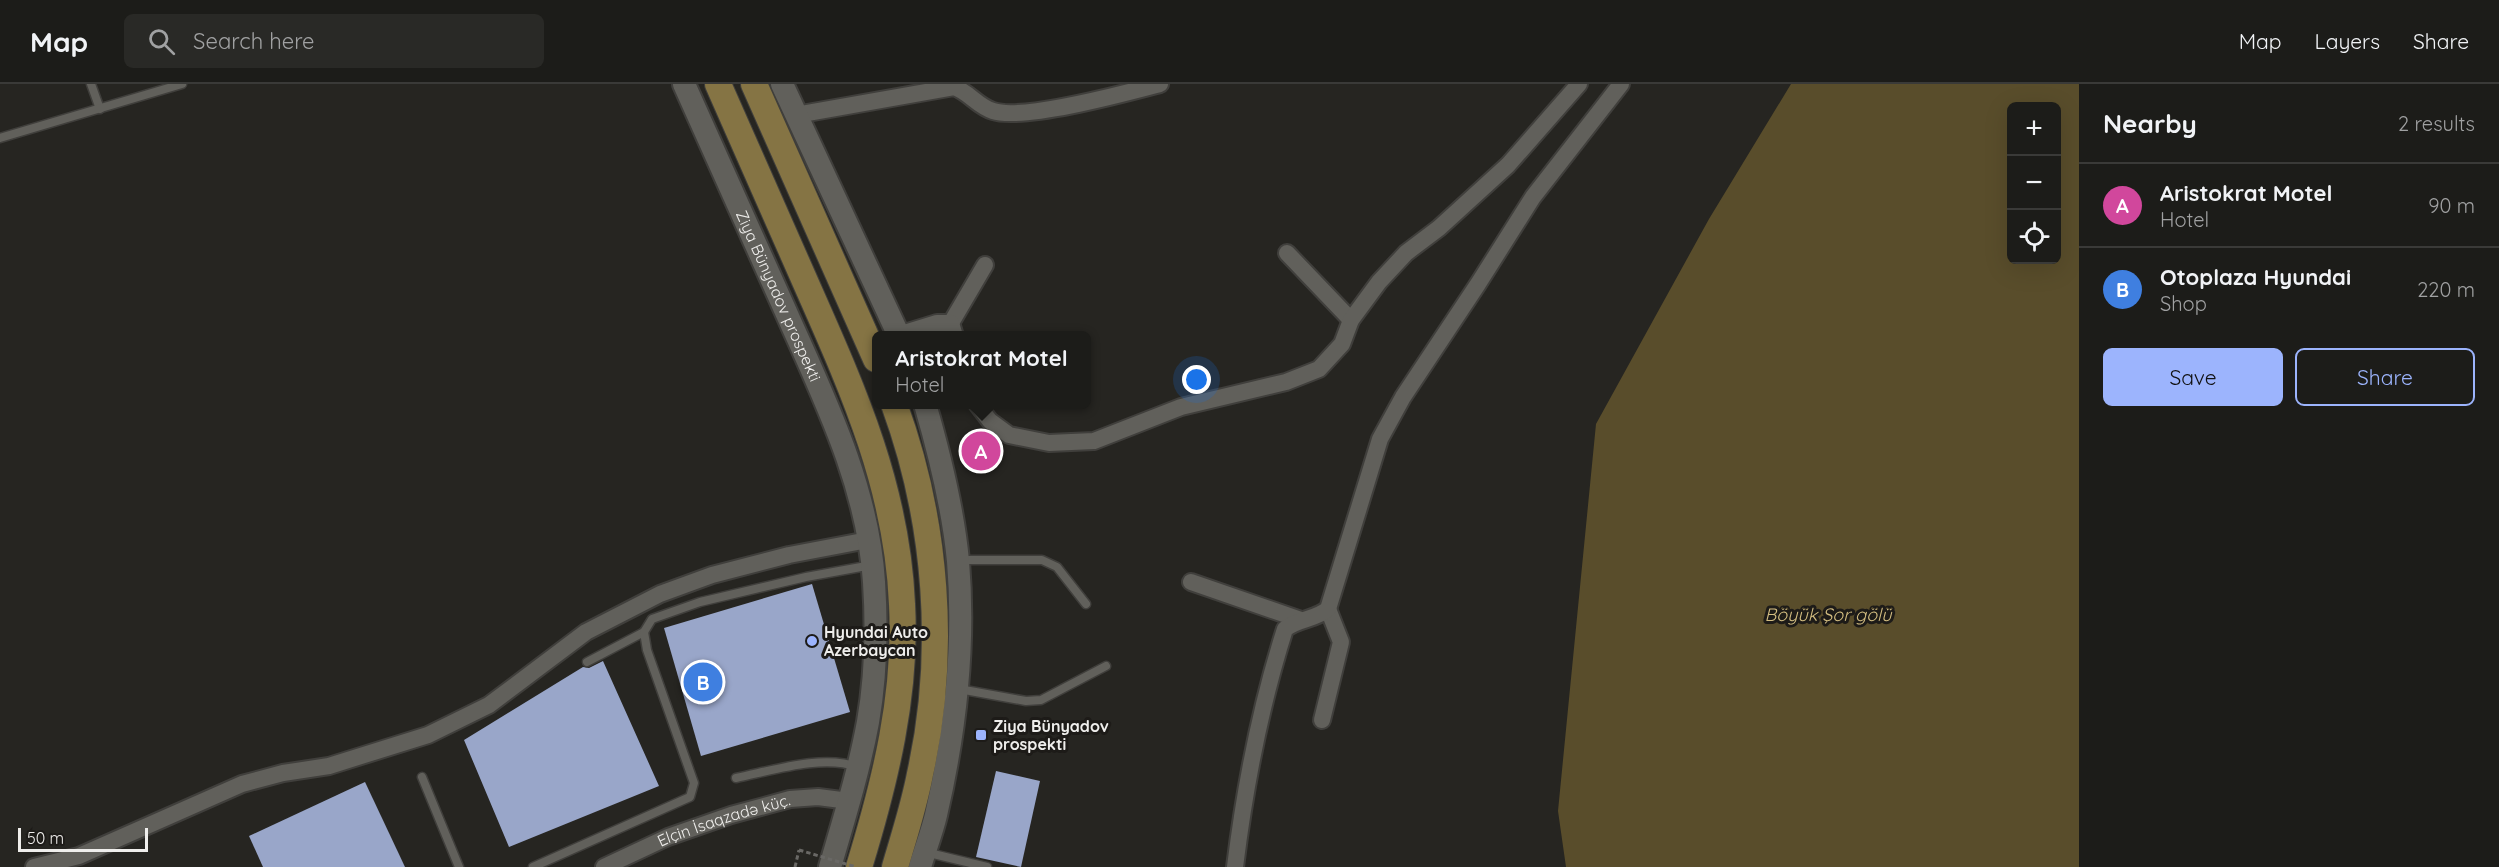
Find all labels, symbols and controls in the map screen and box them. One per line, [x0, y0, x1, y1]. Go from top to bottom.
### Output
search box [124, 14, 544, 68]
text: Map [30, 24, 88, 59]
icon: search [145, 25, 178, 58]
text: Search here [193, 27, 315, 55]
text: Map [2239, 28, 2282, 54]
text: Layers [2315, 28, 2380, 54]
text: Share [2413, 28, 2469, 54]
map controls [2007, 102, 2061, 264]
button: + [2007, 102, 2061, 156]
text: Nearby [2103, 107, 2197, 140]
text: 2 results [2398, 111, 2475, 136]
button: − [2007, 156, 2061, 210]
text: Aristokrat Motel [2160, 179, 2332, 207]
text: A [2116, 193, 2129, 218]
text: 90 m [2428, 193, 2475, 218]
street label: Ziya Bünyadov prospekti [732, 207, 826, 384]
text: Hotel [2160, 207, 2209, 232]
button: locate [2007, 210, 2061, 264]
text: Otoplaza Hyundai [2160, 263, 2351, 291]
text: B [2116, 277, 2129, 302]
text: 220 m [2417, 277, 2475, 302]
text: Shop [2160, 291, 2207, 316]
popup [872, 331, 1091, 409]
text: Aristokrat Motel [895, 344, 1068, 372]
button: Save [2103, 348, 2283, 406]
button: Share [2295, 348, 2475, 406]
your location [1182, 365, 1211, 394]
text: Hotel [895, 372, 944, 397]
pin: A [962, 428, 1000, 473]
water label: Böyük Şor gölü [1765, 603, 1893, 626]
place label: Hyundai Auto Azerbaycan [824, 622, 928, 660]
marker: Hyundai Auto Azerbaycan [805, 634, 819, 648]
pin: B [684, 660, 722, 704]
place label: Ziya Bünyadov prospekti [993, 716, 1109, 754]
marker: Ziya Bünyadov prospekti [974, 728, 988, 742]
street label: Elçin İsaqzadə küç. [654, 789, 792, 851]
scale bar [18, 825, 148, 852]
text: 50 m [27, 828, 64, 848]

